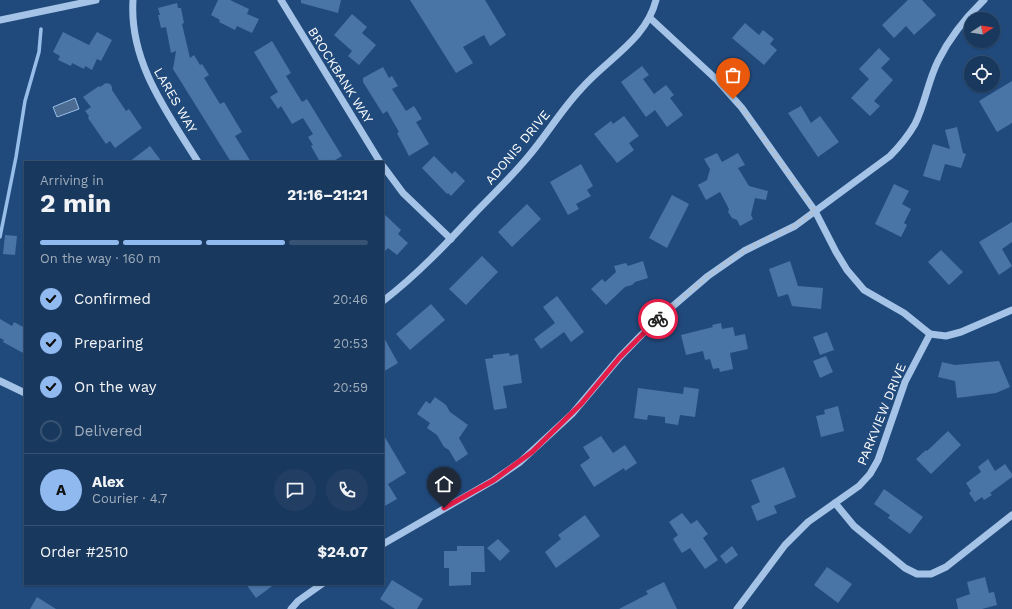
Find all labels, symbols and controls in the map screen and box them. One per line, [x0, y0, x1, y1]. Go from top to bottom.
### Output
north arrow [964, 12, 1000, 48]
map controls [964, 12, 1000, 92]
street label: BROCKBANK WAY [305, 25, 376, 126]
button: locate [964, 56, 1000, 92]
pin [716, 58, 750, 99]
icon: bag [722, 64, 744, 86]
street label: LARES WAY [151, 65, 201, 136]
street label: ADONIS DRIVE [482, 107, 553, 188]
text: Arriving in [40, 173, 104, 188]
text: 21:16–21:21 [287, 186, 368, 204]
text: 2 min [40, 188, 111, 218]
text: On the way · 160 m [40, 251, 161, 266]
icon: check [40, 288, 62, 310]
text: Confirmed [74, 290, 151, 308]
text: 20:46 [333, 292, 368, 307]
courier [638, 299, 678, 339]
icon: bike [647, 308, 669, 330]
icon: check [40, 332, 62, 354]
text: Preparing [74, 334, 143, 352]
text: 20:53 [333, 336, 368, 351]
street label: PARKVIEW DRIVE [854, 361, 909, 467]
icon: check [40, 376, 62, 398]
text: On the way [74, 378, 156, 396]
text: 20:59 [333, 380, 368, 395]
text: Delivered [74, 422, 142, 440]
pin [427, 467, 461, 508]
button: chat [274, 469, 316, 511]
button: phone [326, 469, 368, 511]
text: Alex [92, 473, 124, 491]
icon: home [433, 473, 455, 495]
text: A [56, 481, 66, 499]
text: Courier · 4.7 [92, 491, 167, 506]
text: Order #2510 [40, 543, 128, 561]
text: $24.07 [317, 543, 368, 561]

